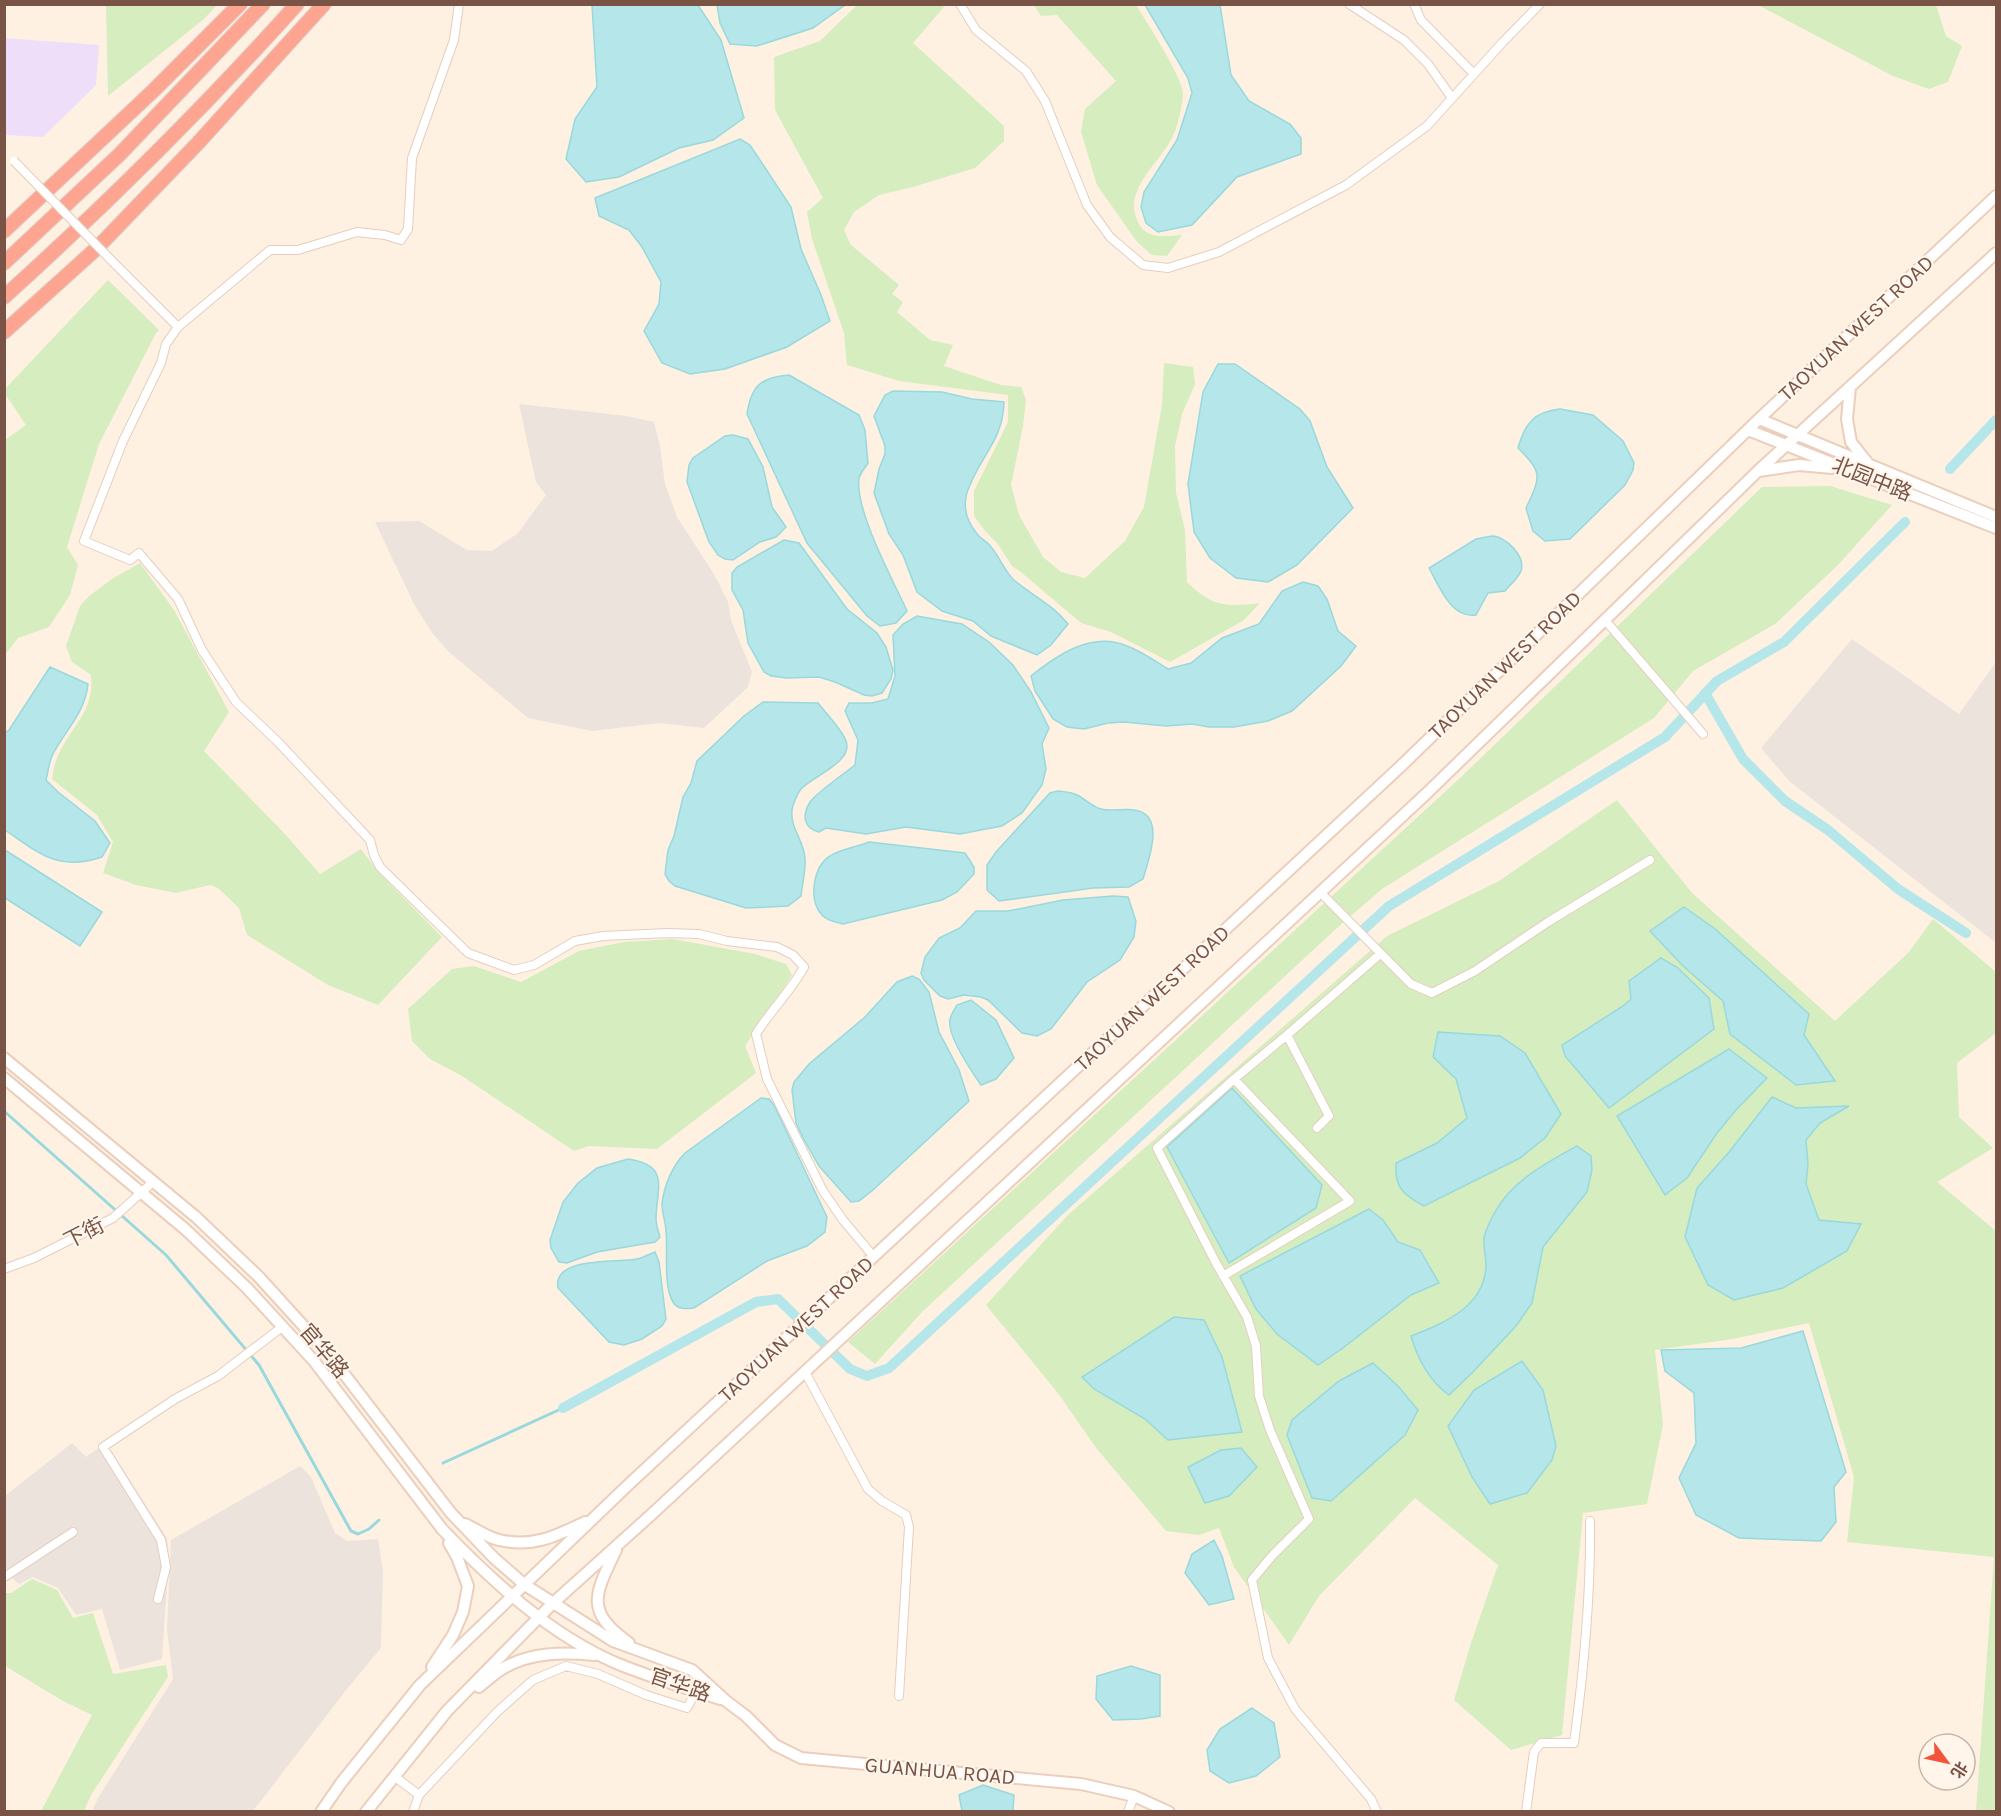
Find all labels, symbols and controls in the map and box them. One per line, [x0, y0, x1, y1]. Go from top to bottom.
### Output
street label: TAOYUAN WEST ROAD [1774, 250, 1938, 406]
street label: 北园中路 [1829, 452, 1915, 506]
street label: TAOYUAN WEST ROAD [1424, 586, 1586, 744]
street label: TAOYUAN WEST ROAD [1070, 920, 1234, 1076]
street label: 下街 [60, 1213, 108, 1253]
street label: TAOYUAN WEST ROAD [714, 1251, 878, 1407]
street label: 官华路 [295, 1319, 353, 1383]
street label: 官华路 [646, 1663, 714, 1707]
north arrow [1917, 1732, 1977, 1792]
street label: GUANHUA ROAD [864, 1752, 1016, 1790]
text: 北 [1947, 1758, 1971, 1782]

